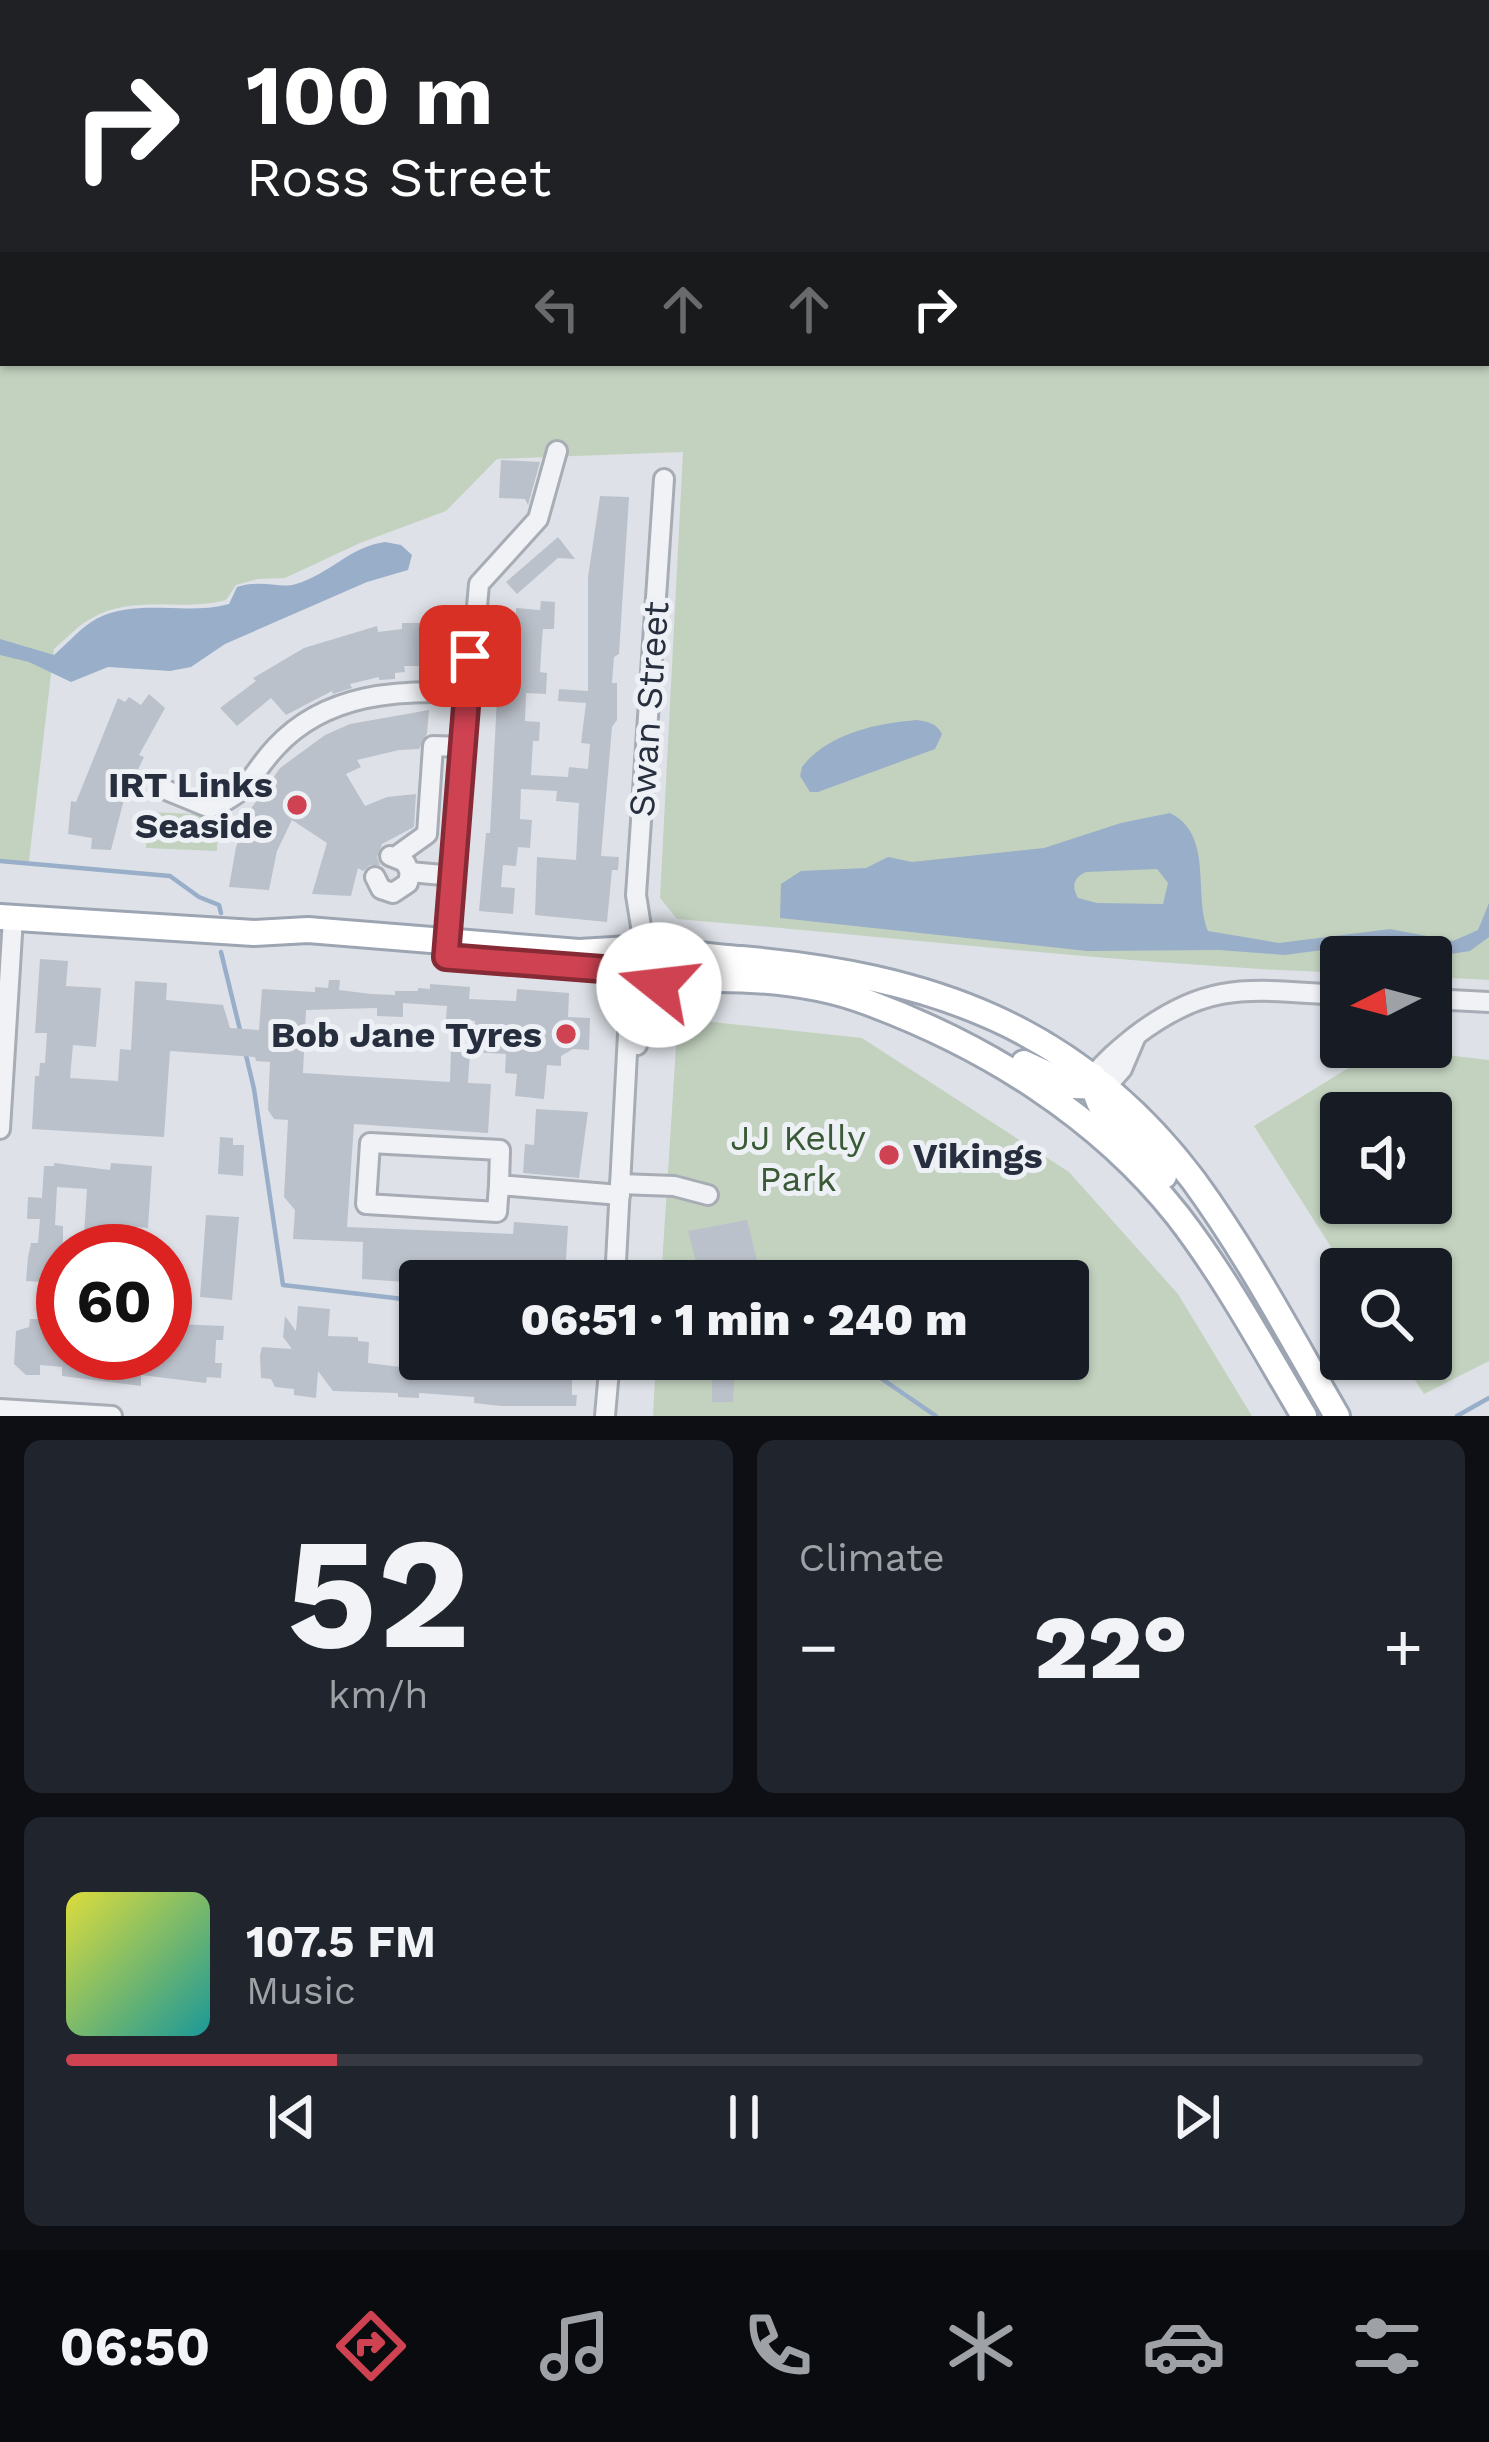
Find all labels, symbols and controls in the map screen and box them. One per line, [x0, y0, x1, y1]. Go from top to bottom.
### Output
text: 100 m [246, 46, 493, 144]
icon: right [48, 48, 204, 204]
text: Ross Street [246, 146, 551, 209]
icon: left [524, 276, 590, 342]
icon: ahead [650, 276, 716, 342]
icon: ahead [776, 276, 842, 342]
icon: right [902, 276, 968, 342]
street label: Swan Street [621, 600, 677, 818]
pin [419, 605, 521, 707]
icon: arrive [437, 623, 503, 689]
place label: IRT Links Seaside [108, 764, 273, 847]
marker: IRT Links Seaside [284, 792, 310, 818]
position arrow [596, 922, 722, 1048]
north arrow [1320, 936, 1452, 1068]
map controls [1320, 936, 1452, 1380]
place label: Bob Jane Tyres [271, 1014, 542, 1056]
marker: Bob Jane Tyres [553, 1021, 579, 1047]
button: sound [1320, 1092, 1452, 1224]
park label: JJ Kelly Park [730, 1117, 866, 1200]
place label: Vikings [913, 1135, 1043, 1177]
marker: Vikings [876, 1142, 902, 1168]
speed limit sign: 60 [36, 1224, 192, 1380]
button: search [1320, 1248, 1452, 1380]
text: 06:51 · 1 min · 240 m [521, 1293, 967, 1346]
text: 52 [286, 1502, 470, 1685]
text: Climate [799, 1535, 945, 1580]
text: 22° [1034, 1594, 1188, 1700]
text: − [799, 1609, 838, 1686]
text: + [1383, 1609, 1423, 1686]
text: km/h [328, 1672, 428, 1717]
text: 107.5 FM [246, 1915, 436, 1968]
text: Music [246, 1968, 356, 2013]
icon: previous [259, 2084, 325, 2150]
icon: pause [711, 2084, 777, 2150]
icon: next [1164, 2084, 1230, 2150]
icon: directions [329, 2304, 413, 2388]
icon: music [533, 2304, 617, 2388]
icon: phone [736, 2304, 820, 2388]
icon: climate [939, 2304, 1023, 2388]
icon: car [1142, 2304, 1226, 2388]
icon: filters [1345, 2304, 1429, 2388]
text: 06:50 [60, 2315, 210, 2378]

